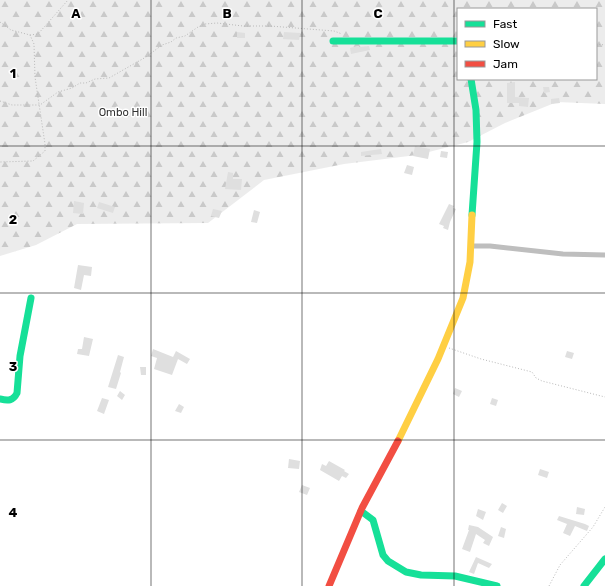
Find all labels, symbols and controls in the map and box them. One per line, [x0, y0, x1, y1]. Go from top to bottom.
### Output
text: A [71, 6, 81, 21]
text: B [222, 6, 232, 21]
text: C [373, 6, 383, 21]
legend [457, 8, 597, 80]
text: Fast [493, 17, 517, 31]
text: Slow [493, 37, 520, 51]
text: Jam [493, 57, 518, 71]
text: 1 [10, 66, 16, 81]
park label: Ombo Hill [99, 106, 147, 119]
text: 2 [9, 212, 17, 227]
text: 3 [9, 359, 18, 374]
text: 4 [9, 505, 18, 520]

